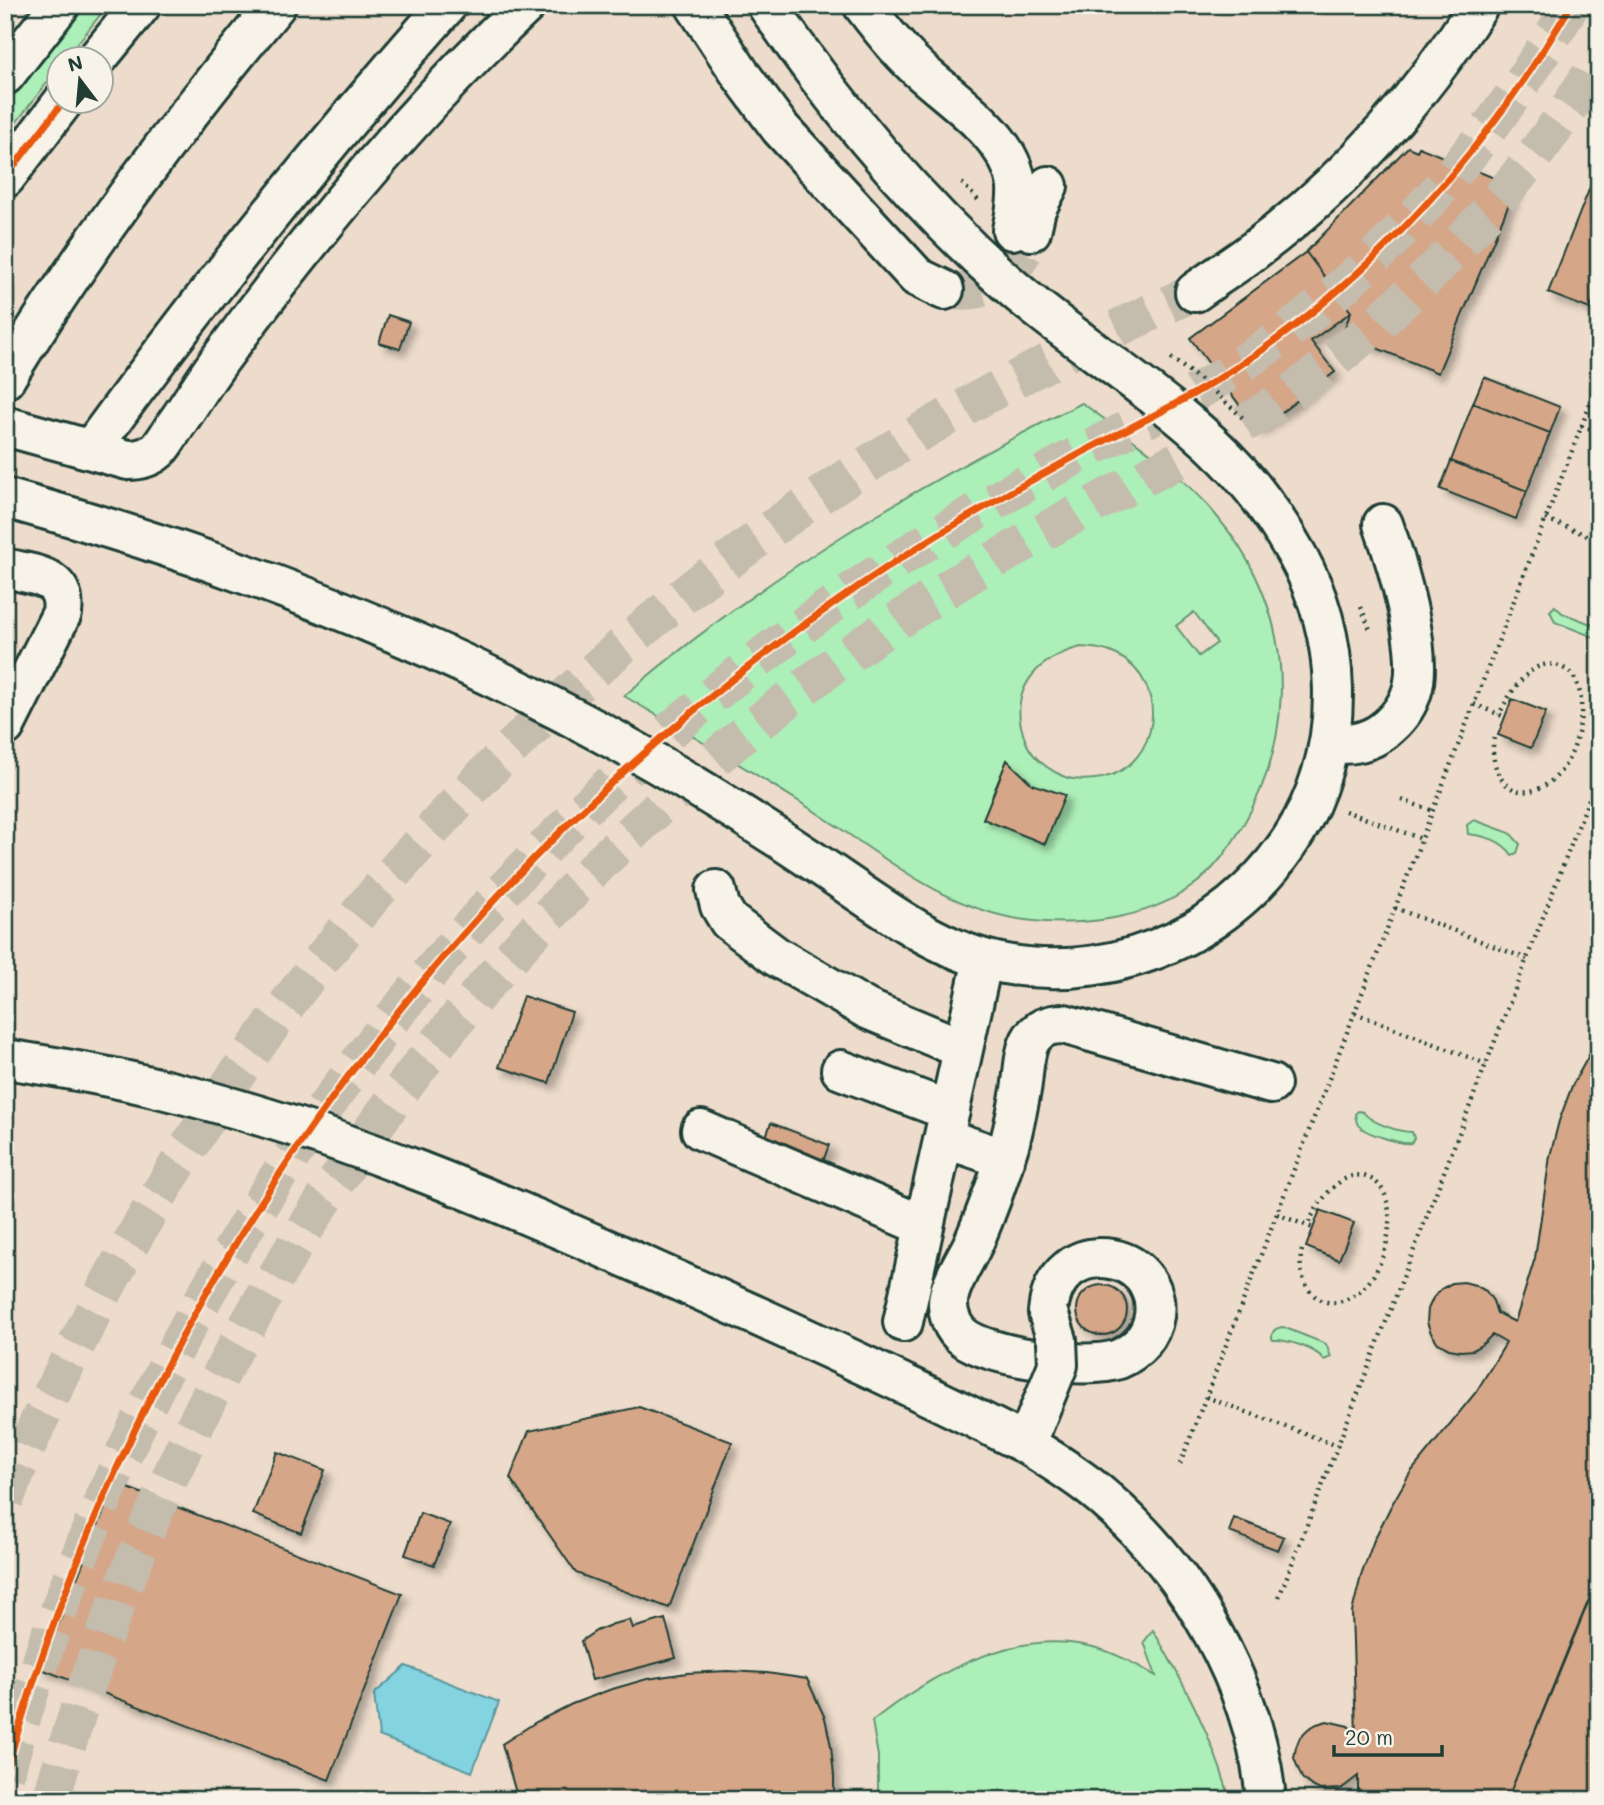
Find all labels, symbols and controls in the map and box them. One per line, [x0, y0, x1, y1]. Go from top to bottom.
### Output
north arrow [46, 46, 116, 116]
text: N [65, 49, 86, 77]
scale bar [1334, 1714, 1443, 1758]
text: 20 m [1345, 1723, 1393, 1750]

